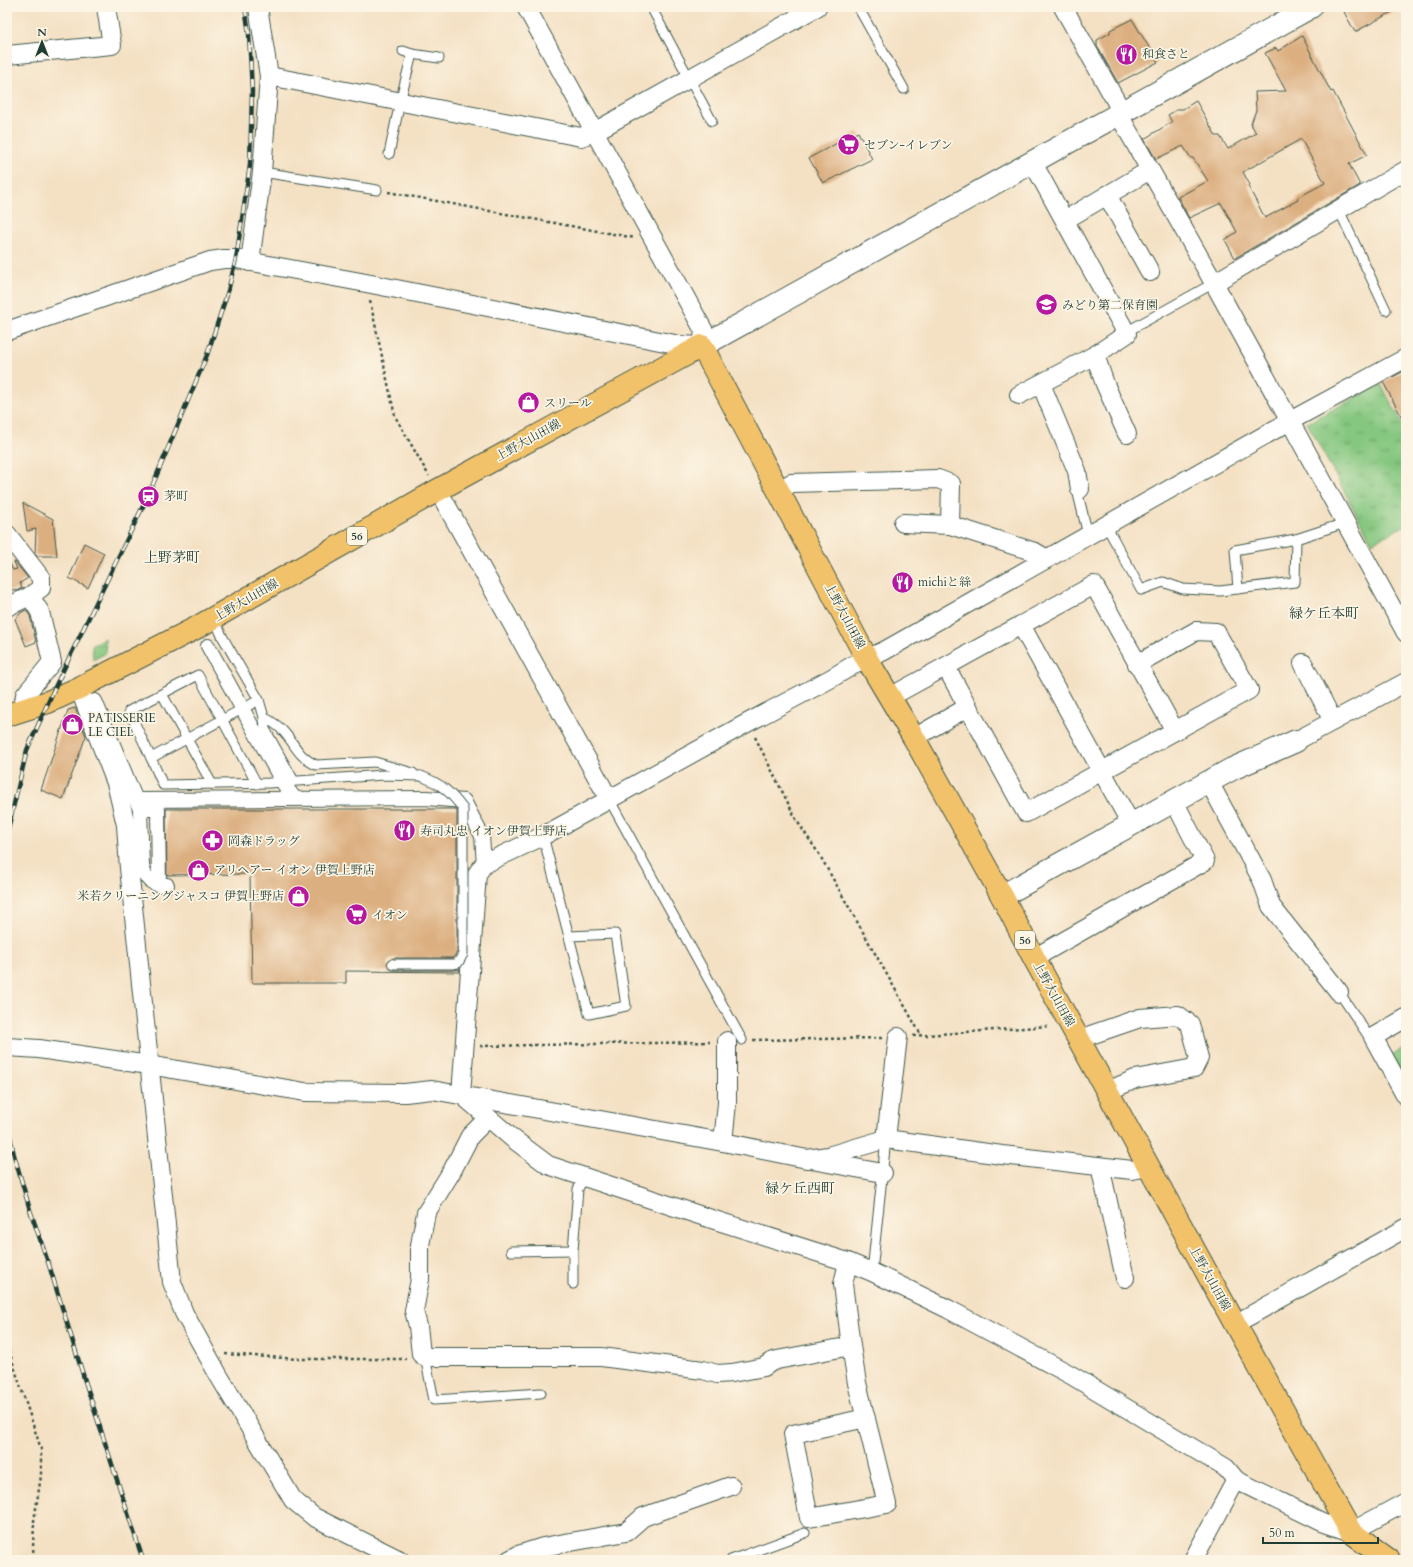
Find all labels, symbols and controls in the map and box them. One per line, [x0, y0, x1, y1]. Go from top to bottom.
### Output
north arrow [22, 22, 62, 62]
text: N [37, 25, 47, 40]
restaurant icon: 和食さと [1114, 41, 1140, 67]
place label: 和食さと [1142, 46, 1190, 62]
supermarket icon: セブン-イレブン [836, 132, 862, 158]
place label: セブン-イレブン [864, 137, 952, 153]
school or university icon: みどり第二保育園 [1034, 292, 1060, 318]
place label: みどり第二保育園 [1062, 297, 1158, 313]
shop icon: スリール [515, 390, 541, 416]
place label: スリール [544, 395, 592, 411]
street label: 上野大山田線 [493, 416, 563, 464]
station icon: 茅町 [135, 483, 161, 509]
place label: 茅町 [164, 488, 188, 504]
road number: 56 [347, 527, 367, 545]
district label: 上野茅町 [144, 548, 200, 567]
restaurant icon: michiと絲 [889, 569, 915, 595]
place label: michiと絲 [918, 574, 971, 590]
street label: 上野大山田線 [211, 575, 281, 625]
street label: 上野大山田線 [821, 580, 869, 652]
district label: 緑ケ丘本町 [1289, 604, 1359, 623]
place label: PATISSERIE LE CIEL [88, 710, 156, 740]
shop icon: PATISSERIE LE CIEL [60, 712, 86, 738]
restaurant icon: 寿司丸忠 イオン伊賀上野店 [391, 818, 417, 844]
place label: 寿司丸忠 イオン伊賀上野店 [420, 823, 567, 839]
pharmacy icon: 岡森ドラッグ [200, 828, 226, 854]
place label: 岡森ドラッグ [228, 833, 300, 849]
shop icon: アリヘアー イオン 伊賀上野店 [186, 857, 212, 883]
place label: アリヘアー イオン 伊賀上野店 [214, 862, 375, 878]
shop icon: 米若クリーニングジャスコ 伊賀上野店 [286, 883, 312, 909]
place label: 米若クリーニングジャスコ 伊賀上野店 [77, 888, 284, 904]
supermarket icon: イオン [344, 902, 370, 928]
place label: イオン [372, 907, 408, 923]
road number: 56 [1015, 931, 1035, 949]
street label: 上野大山田線 [1030, 959, 1078, 1029]
district label: 緑ケ丘西町 [765, 1179, 835, 1198]
street label: 上野大山田線 [1186, 1243, 1234, 1313]
scale bar [1263, 1519, 1378, 1545]
text: 50 m [1269, 1525, 1296, 1541]

